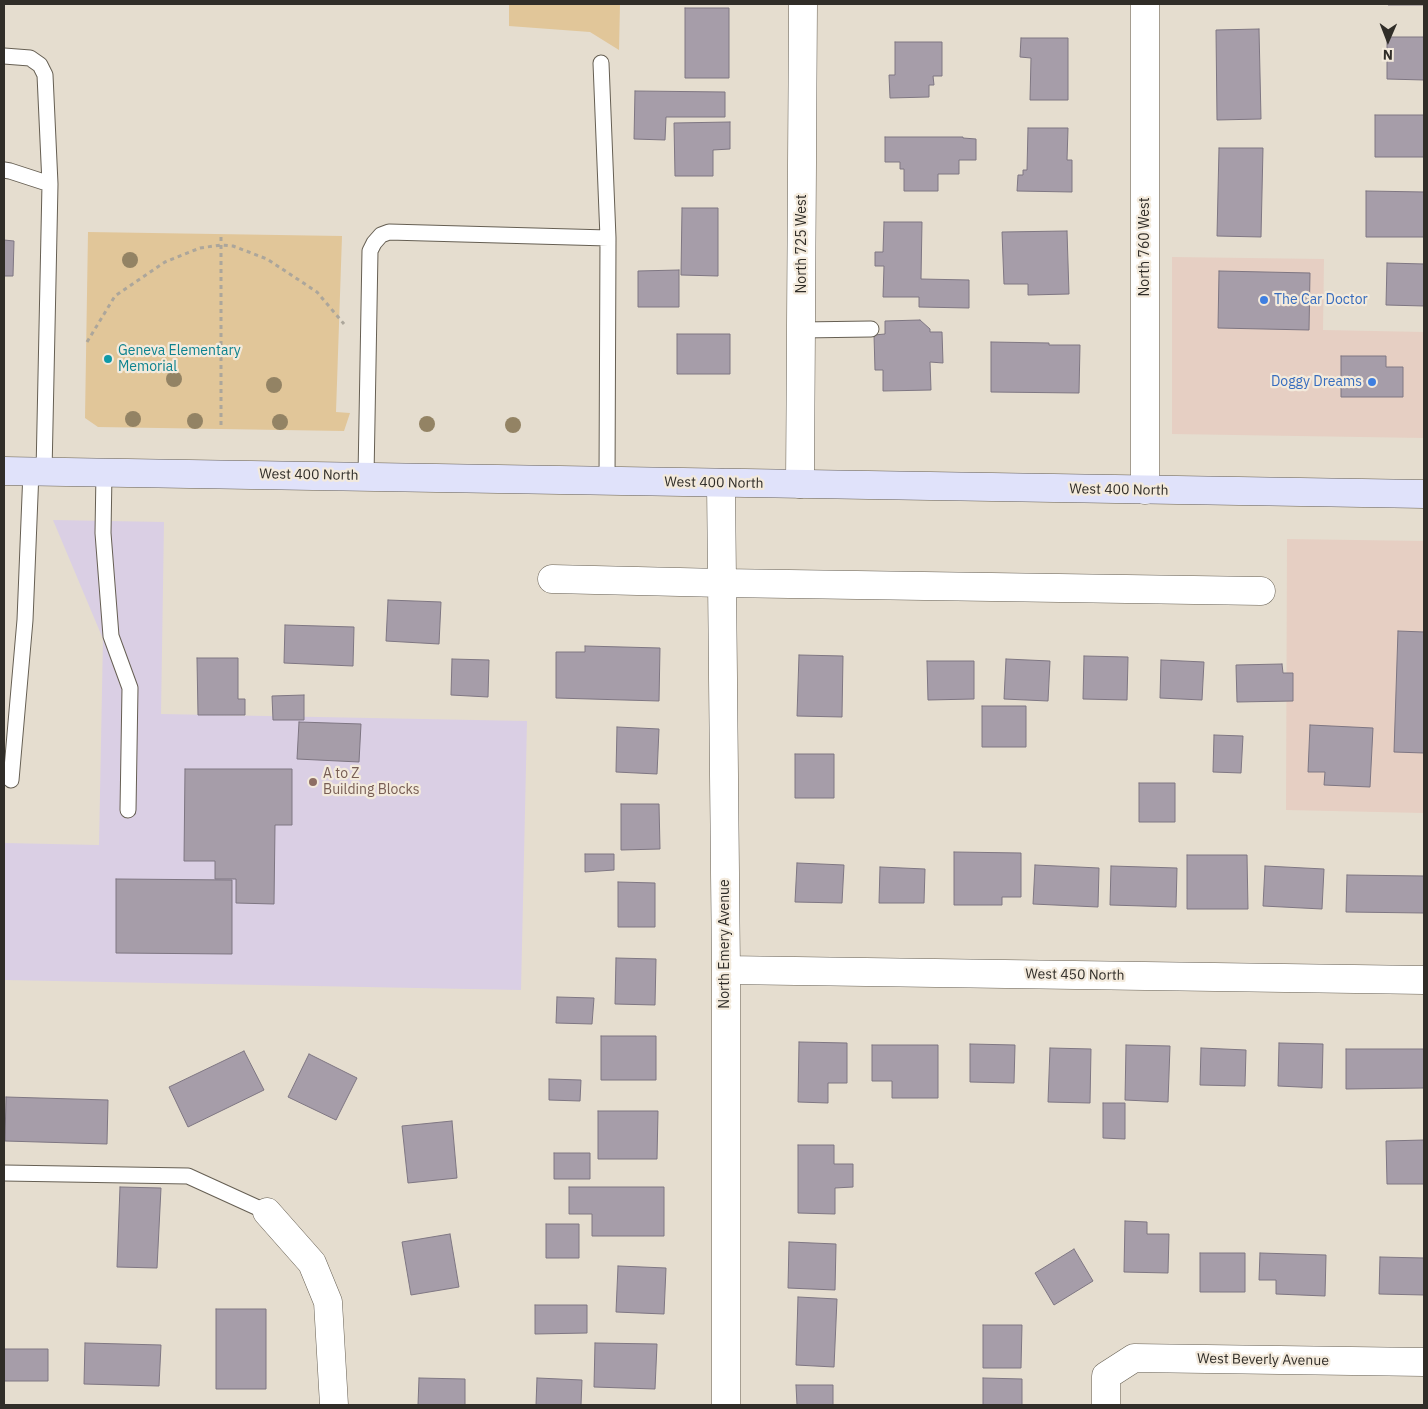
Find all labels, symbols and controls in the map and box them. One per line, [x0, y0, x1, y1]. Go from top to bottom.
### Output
north arrow [1363, 15, 1413, 65]
text: N [1383, 46, 1393, 64]
street label: North 725 West [794, 194, 810, 294]
street label: North 760 West [1137, 197, 1153, 297]
place label: The Car Doctor [1274, 292, 1368, 308]
marker: The Car Doctor [1258, 294, 1270, 306]
place label: Geneva Elementary Memorial [118, 343, 241, 376]
marker: Geneva Elementary Memorial [102, 353, 114, 365]
place label: Doggy Dreams [1271, 374, 1362, 390]
marker: Doggy Dreams [1366, 376, 1378, 388]
street label: West 400 North [259, 466, 359, 484]
street label: West 400 North [664, 474, 764, 492]
street label: West 400 North [1069, 481, 1169, 499]
place label: A to Z Building Blocks [323, 766, 420, 799]
marker: A to Z Building Blocks [307, 776, 319, 788]
street label: North Emery Avenue [717, 879, 733, 1009]
street label: West 450 North [1025, 966, 1125, 984]
street label: West Beverly Avenue [1197, 1350, 1329, 1370]

